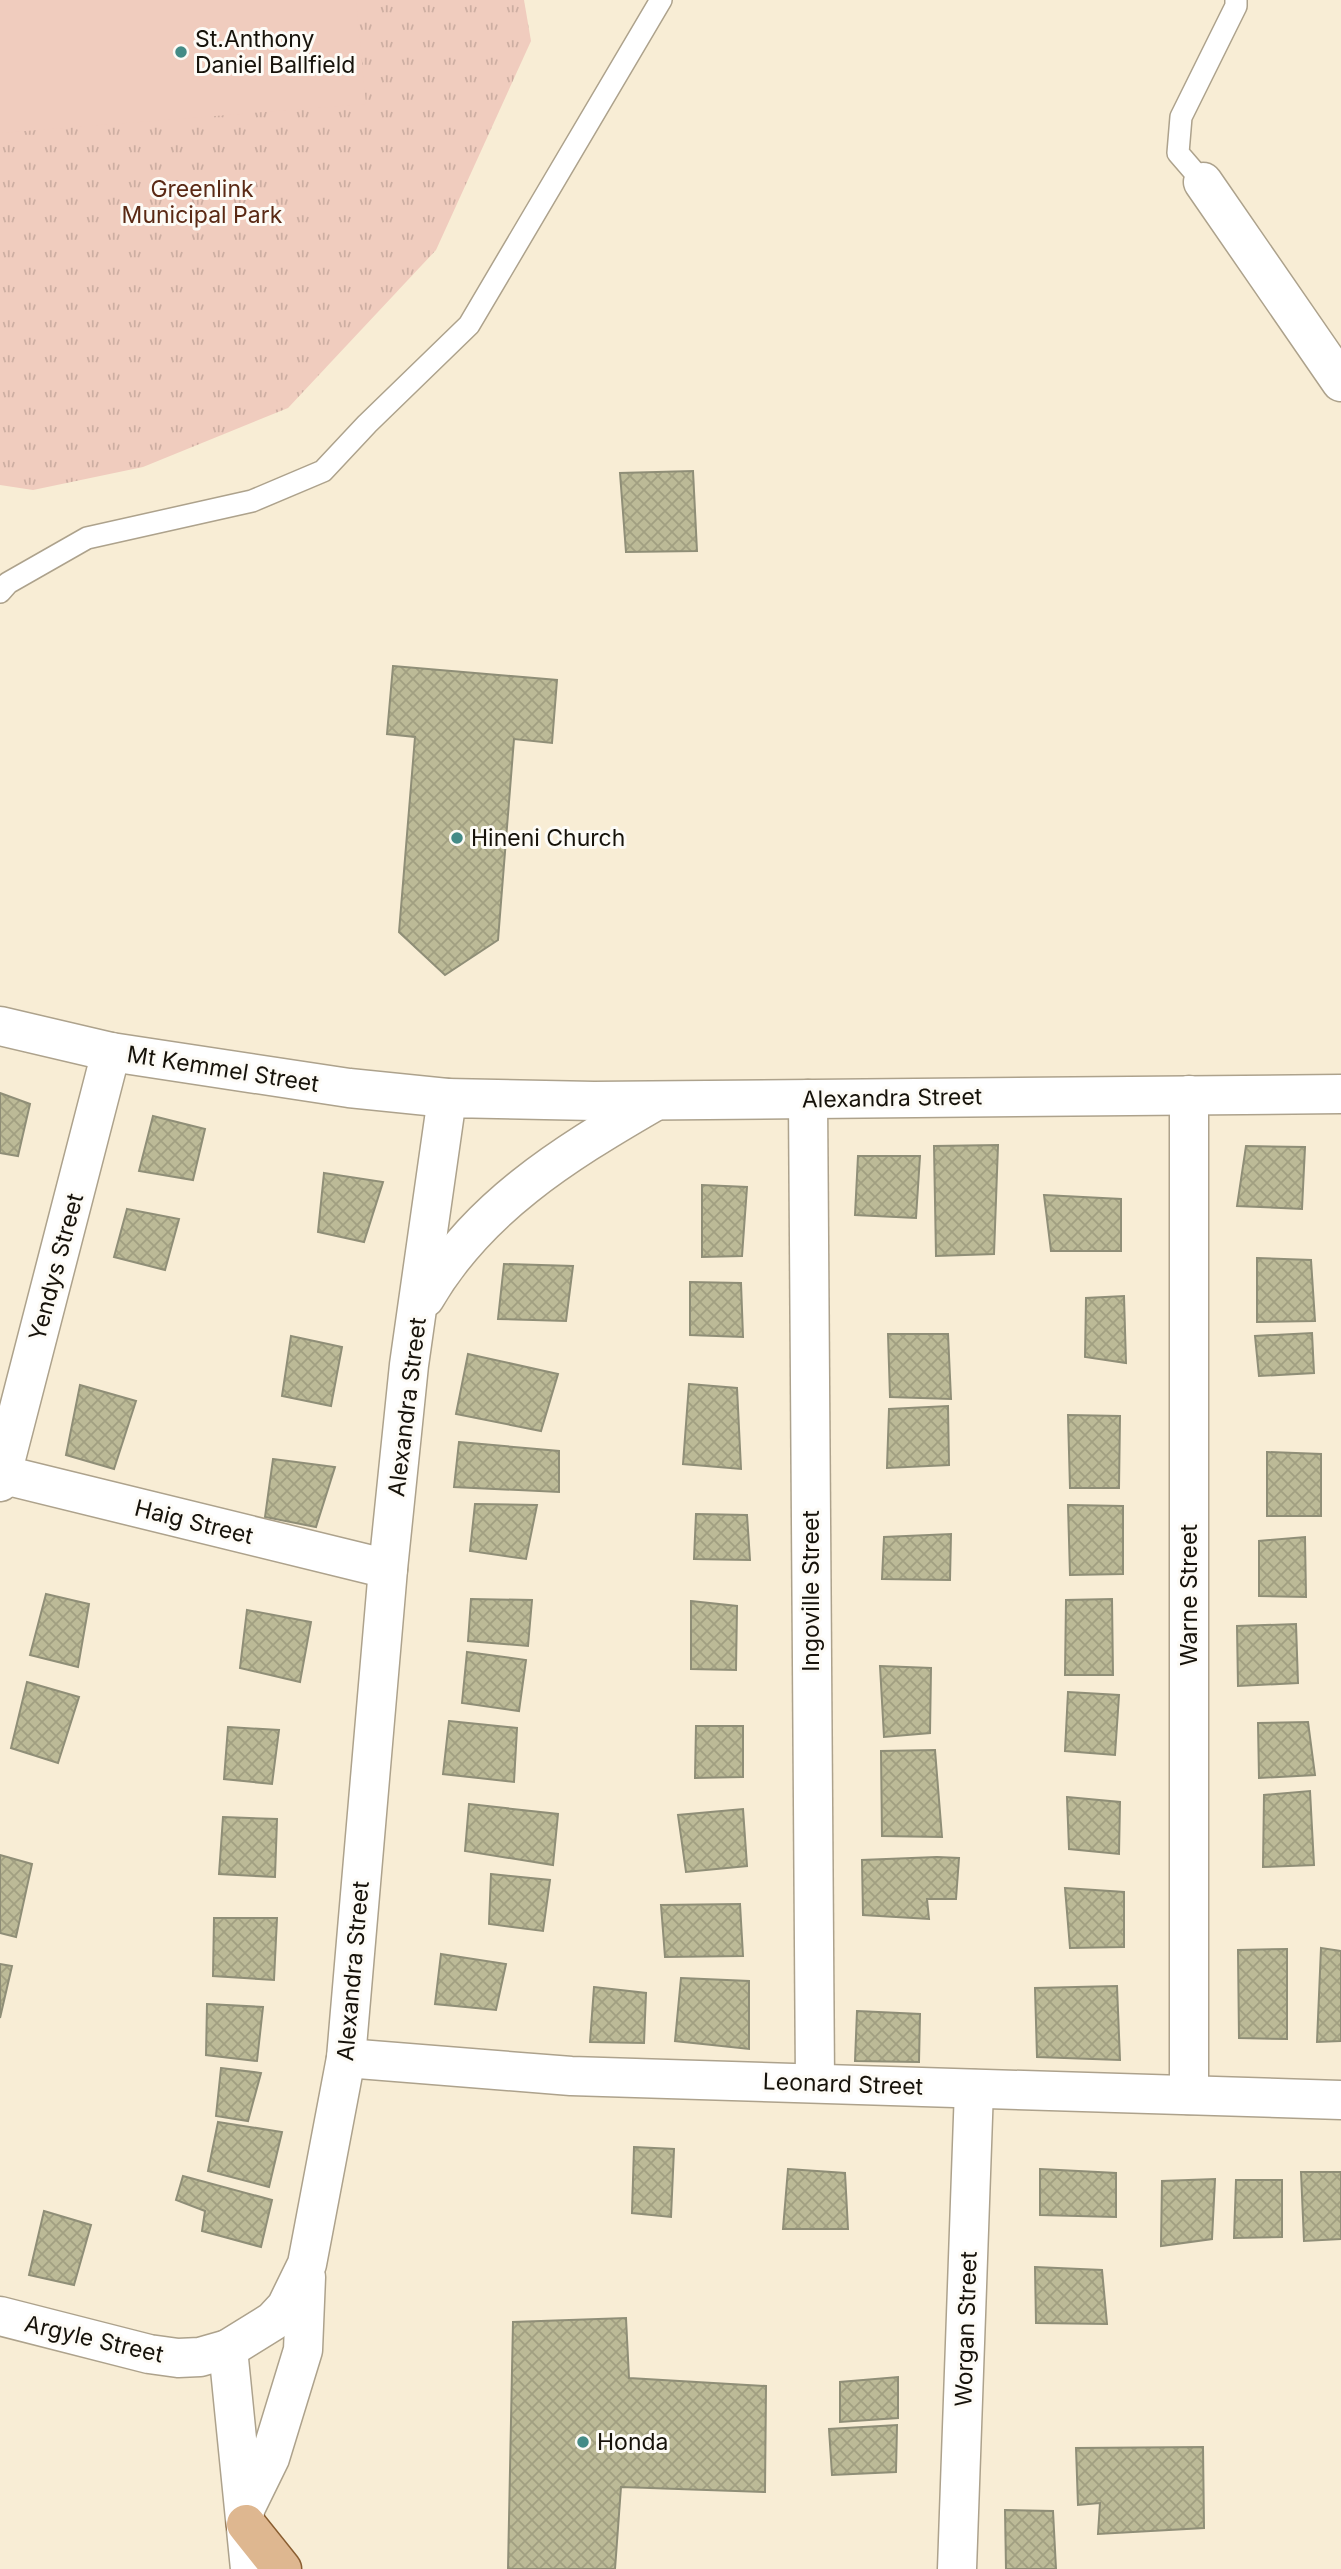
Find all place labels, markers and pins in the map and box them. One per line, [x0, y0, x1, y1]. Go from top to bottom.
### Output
place label: St.Anthony Daniel Ballfield [195, 25, 355, 79]
marker: St.Anthony Daniel Ballfield [173, 44, 189, 60]
place label: Hineni Church [471, 824, 625, 852]
marker: Hineni Church [449, 830, 465, 846]
place label: Honda [597, 2428, 668, 2456]
marker: Honda [575, 2434, 591, 2450]

